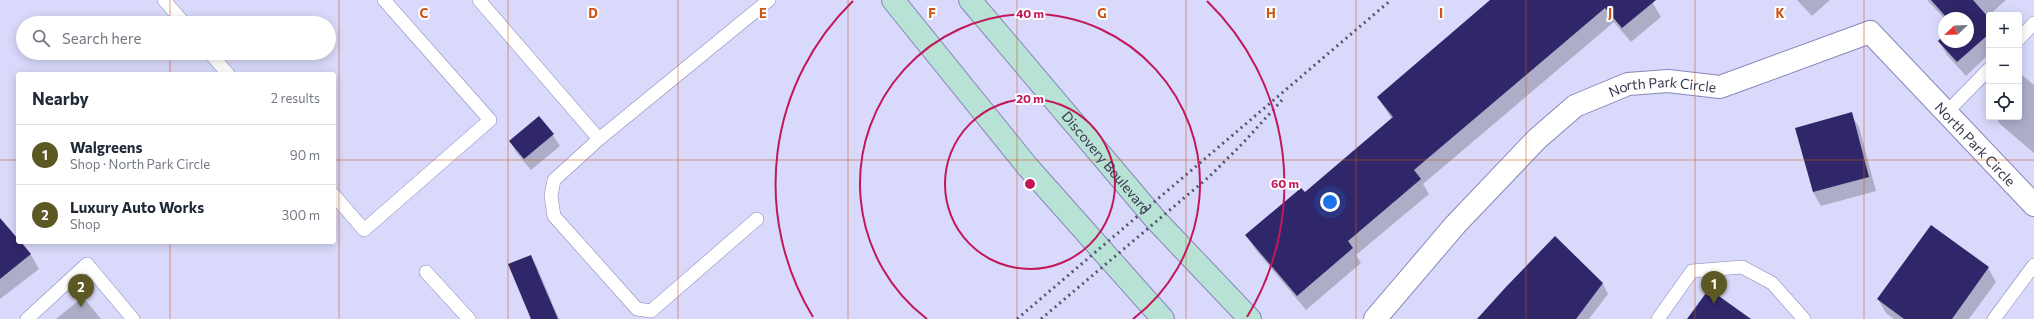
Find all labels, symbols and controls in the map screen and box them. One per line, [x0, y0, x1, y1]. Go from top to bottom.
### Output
text: C [420, 5, 429, 21]
text: D [588, 5, 598, 21]
text: E [759, 5, 767, 21]
text: F [928, 5, 936, 21]
text: G [1097, 5, 1107, 21]
text: H [1266, 5, 1276, 21]
text: I [1439, 5, 1443, 21]
text: J [1608, 5, 1612, 21]
text: K [1775, 5, 1785, 21]
text: 40 m [1016, 6, 1044, 20]
north arrow [1938, 12, 1974, 48]
map controls [1986, 12, 2022, 120]
button: + [1986, 12, 2022, 48]
search box [16, 16, 336, 60]
icon: search [30, 27, 52, 49]
text: Search here [62, 29, 141, 47]
button: − [1986, 48, 2022, 84]
street label: North Park Circle [1606, 72, 1717, 100]
button: locate [1986, 84, 2022, 120]
text: Nearby [32, 88, 89, 109]
text: 2 results [271, 90, 320, 106]
text: 20 m [1016, 91, 1044, 105]
street label: North Park Circle [1932, 98, 2020, 189]
street label: Discovery Boulevard [1059, 107, 1155, 217]
text: Walgreens [70, 138, 143, 156]
text: 1 [42, 147, 48, 163]
text: 90 m [290, 147, 320, 163]
text: Shop · North Park Circle [70, 156, 210, 172]
text: 60 m [1271, 176, 1299, 190]
centre of rings [1023, 177, 1037, 191]
your location [1320, 192, 1340, 212]
text: Luxury Auto Works [70, 198, 204, 216]
text: 2 [41, 207, 49, 223]
text: 300 m [282, 207, 320, 223]
text: Shop [70, 216, 101, 232]
pin: 1 [1701, 271, 1727, 304]
pin: 2 [68, 274, 94, 307]

